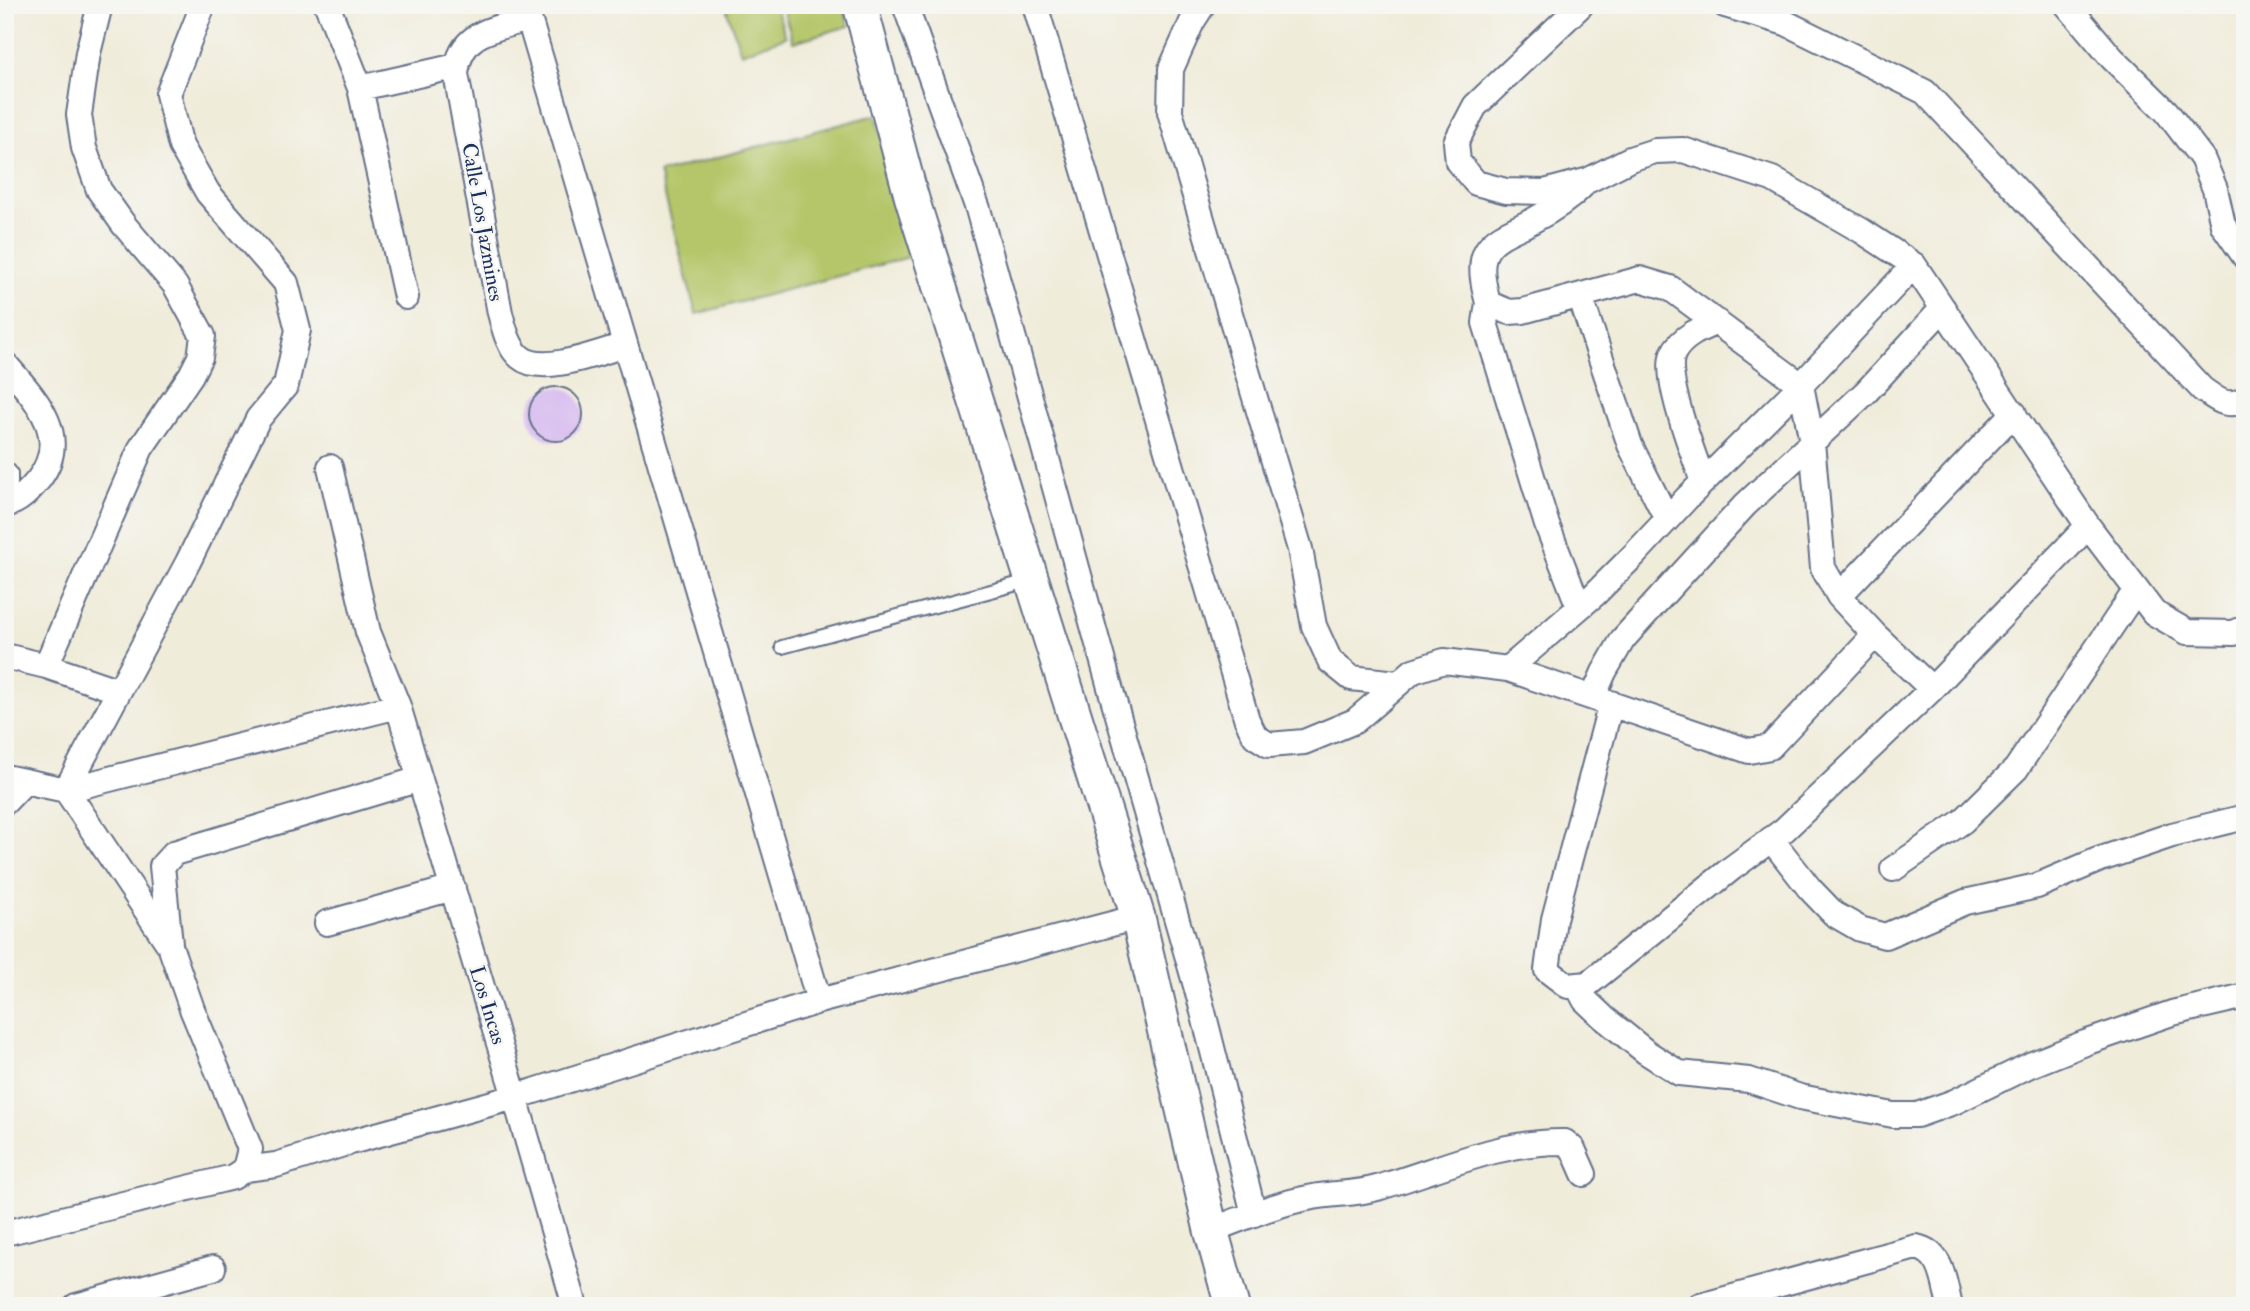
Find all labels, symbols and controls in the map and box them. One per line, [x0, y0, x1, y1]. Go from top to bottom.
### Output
street label: Calle Los Jazmines [455, 141, 510, 303]
street label: Los Incas [463, 963, 512, 1048]

